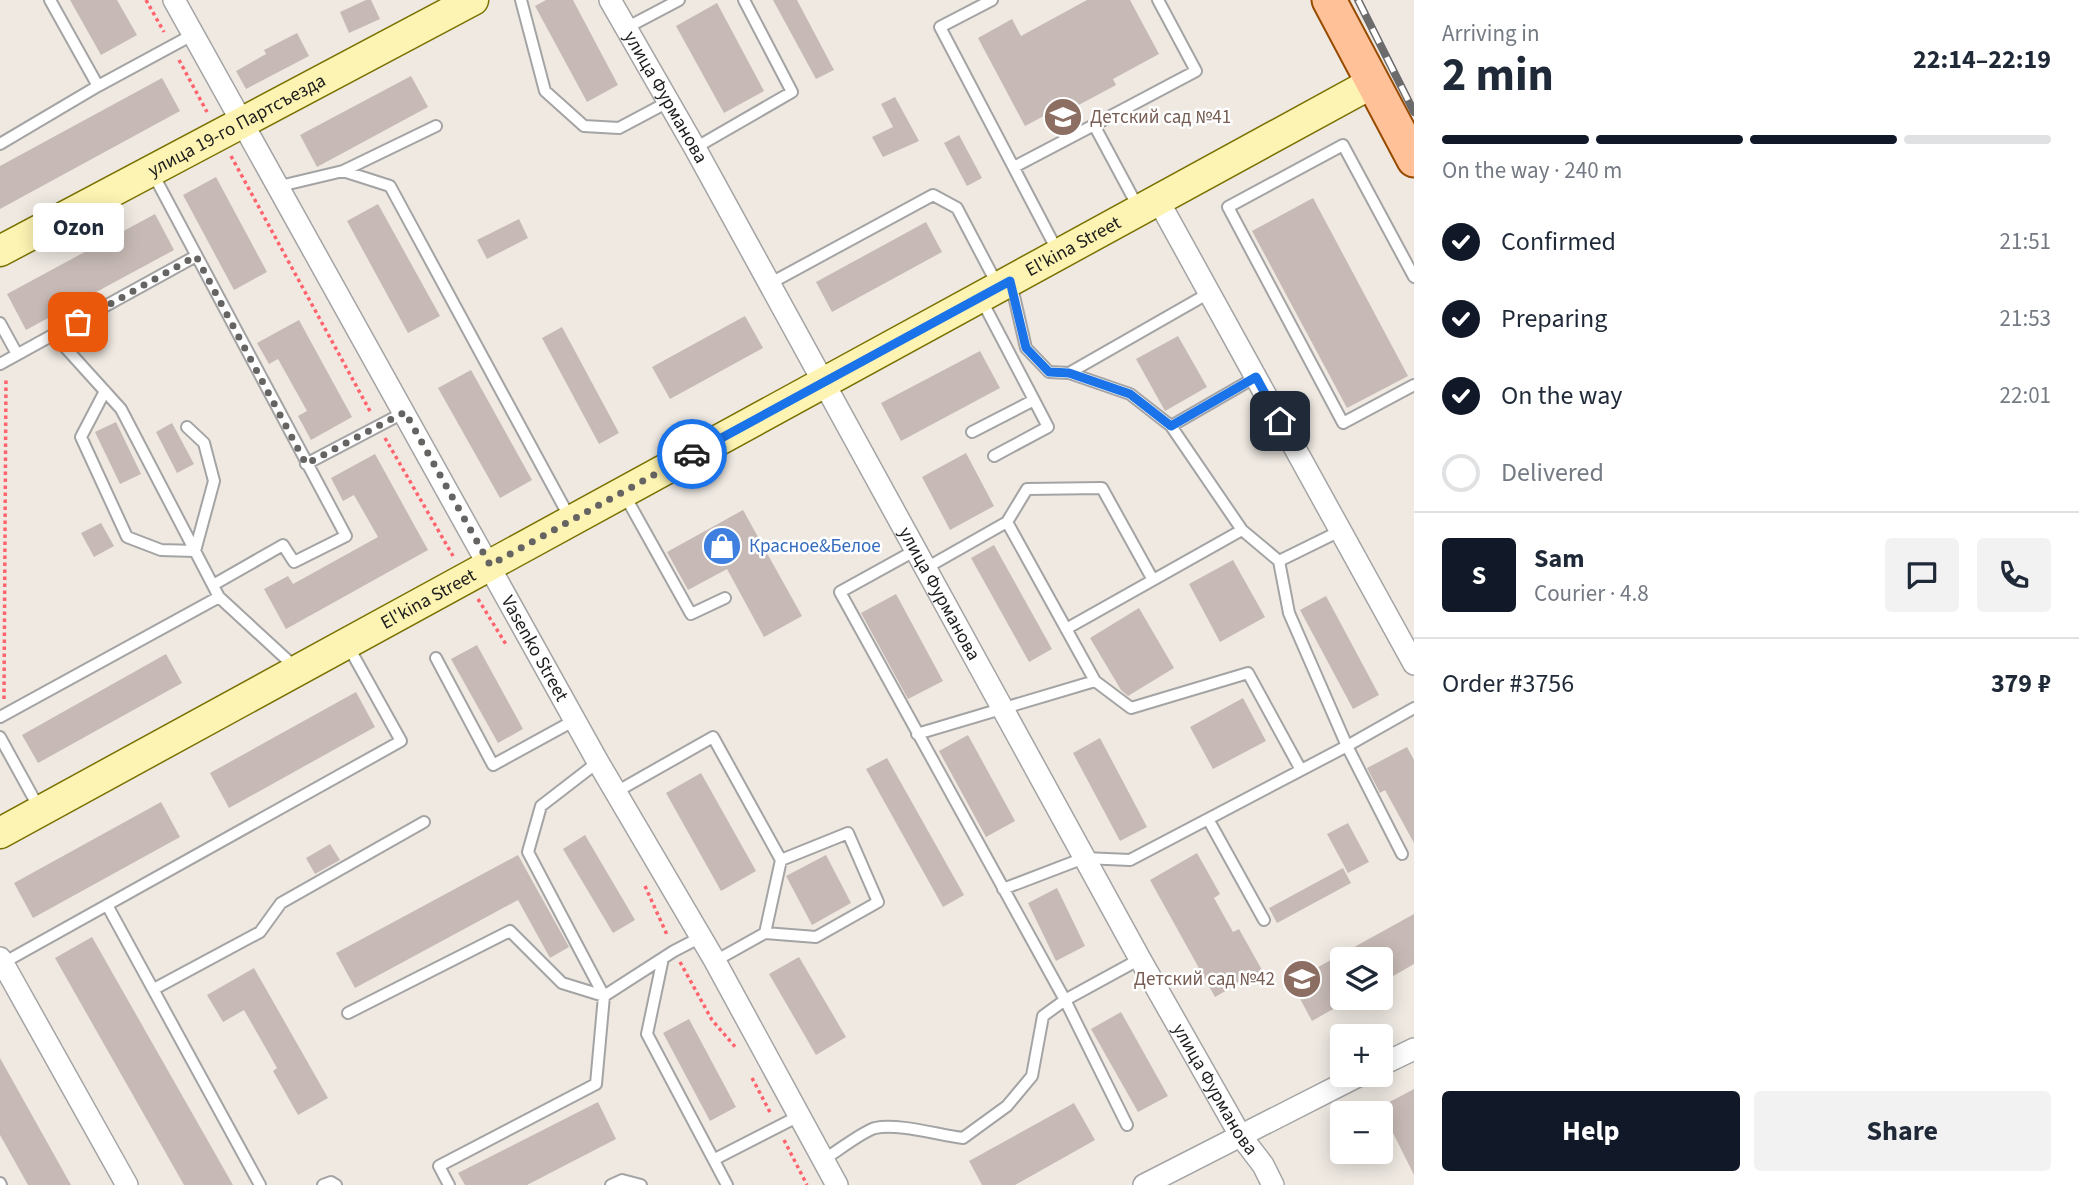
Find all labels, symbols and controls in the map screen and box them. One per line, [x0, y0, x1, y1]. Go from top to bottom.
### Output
text: Arriving in [1442, 17, 1540, 50]
street label: улица Фурманова [617, 26, 714, 168]
text: 22:14–22:19 [1913, 41, 2051, 78]
text: 2 min [1442, 43, 1554, 108]
street label: улица 19-го Партсъезда [143, 67, 330, 184]
school or university icon: Детский сад №41 [1042, 96, 1084, 138]
place label: Детский сад №41 [1090, 104, 1231, 131]
text: On the way · 240 m [1442, 154, 1622, 187]
callout: Ozon [32, 203, 124, 252]
street label: El'kina Street [1021, 209, 1126, 283]
text: Ozon [53, 211, 104, 244]
icon: check [1442, 223, 1480, 261]
text: Confirmed [1501, 223, 1616, 260]
text: 21:51 [2000, 225, 2051, 258]
pin [48, 292, 108, 352]
icon: check [1442, 300, 1480, 338]
text: Preparing [1501, 300, 1607, 337]
text: 21:53 [2000, 302, 2051, 335]
icon: bag [59, 303, 97, 341]
icon: check [1442, 377, 1480, 415]
text: On the way [1501, 377, 1622, 414]
text: 22:01 [2000, 379, 2051, 412]
pin [1250, 391, 1310, 451]
icon: home [1261, 402, 1299, 440]
courier [657, 419, 727, 489]
icon: car [673, 435, 711, 473]
text: Delivered [1501, 454, 1604, 491]
street label: улица Фурманова [892, 522, 987, 665]
shop icon: Красное&Белое [701, 525, 743, 567]
place label: Красное&Белое [749, 533, 881, 560]
button: chat [1885, 538, 1959, 612]
button: phone [1977, 538, 2051, 612]
text: Sam [1534, 540, 1584, 577]
text: S [1472, 557, 1486, 594]
street label: El'kina Street [376, 562, 481, 636]
text: Courier · 4.8 [1534, 577, 1649, 610]
street label: Vasenko Street [494, 590, 575, 707]
text: Order #3756 [1442, 665, 1574, 702]
text: 379 ₽ [1991, 665, 2051, 702]
map controls [1330, 947, 1393, 1164]
button: layers [1330, 947, 1393, 1010]
school or university icon: Детский сад №42 [1281, 958, 1323, 1000]
place label: Детский сад №42 [1134, 966, 1275, 993]
street label: улица Фурманова [1166, 1018, 1264, 1161]
button: + [1330, 1024, 1393, 1087]
button: Help [1442, 1091, 1740, 1171]
button: Share [1754, 1091, 2051, 1171]
button: − [1330, 1101, 1393, 1164]

